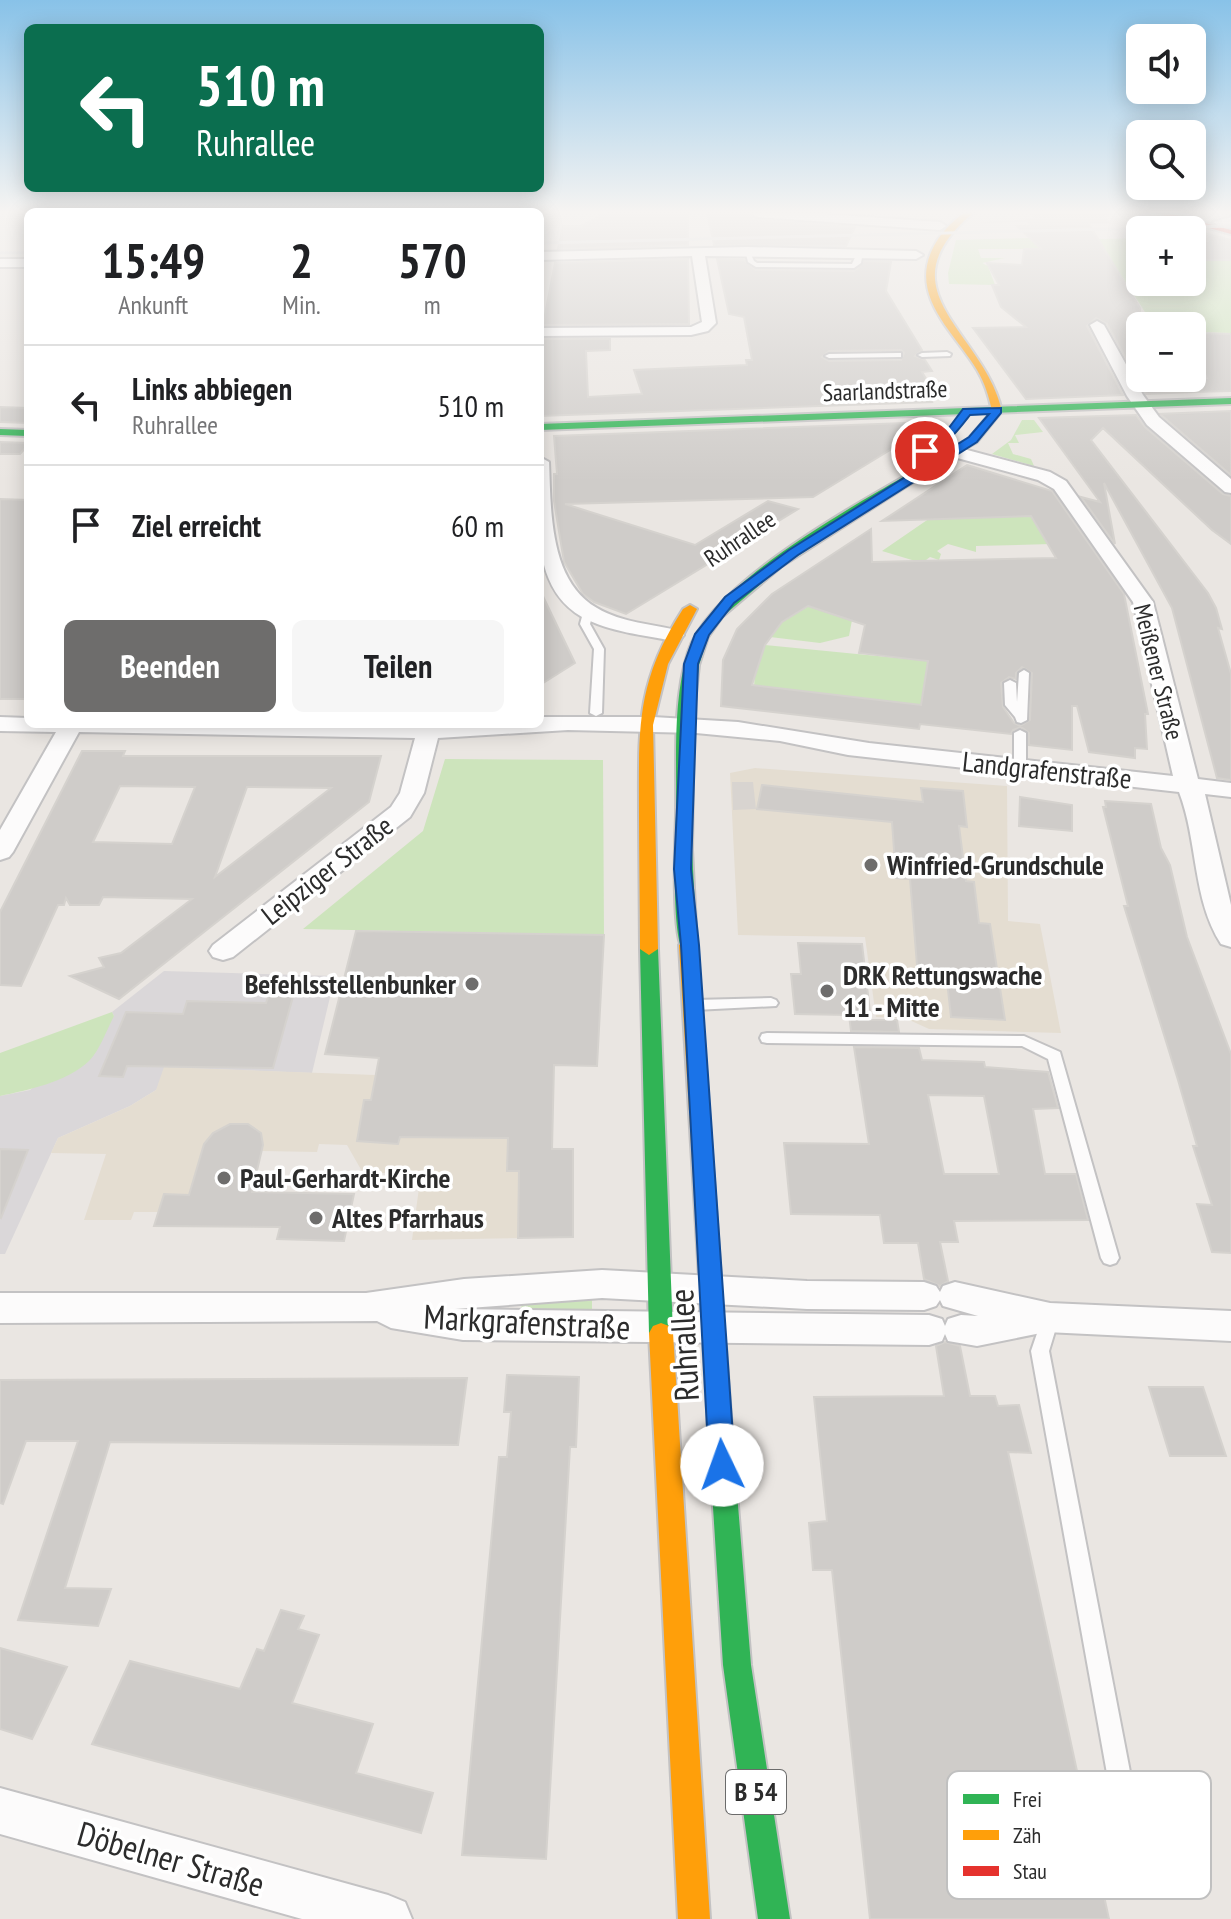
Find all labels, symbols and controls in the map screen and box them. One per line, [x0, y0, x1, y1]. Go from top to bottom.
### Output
map controls [1126, 24, 1206, 392]
button: sound [1126, 24, 1206, 104]
text: 510 m [196, 49, 325, 121]
icon: left [64, 56, 168, 160]
text: Ruhrallee [196, 119, 315, 166]
button: search [1126, 120, 1206, 200]
button: + [1126, 216, 1206, 296]
text: 15:49 [101, 229, 205, 291]
text: 2 [290, 229, 313, 291]
text: 570 [398, 229, 467, 291]
text: Ankunft [118, 288, 188, 321]
text: Min. [282, 288, 321, 321]
text: m [424, 288, 441, 321]
button: − [1126, 312, 1206, 392]
text: Links abbiegen [132, 369, 292, 408]
street label: Saarlandstraße [822, 373, 948, 408]
icon: left [64, 383, 108, 427]
text: 510 m [438, 386, 504, 425]
text: Ruhrallee [132, 408, 218, 441]
pin [891, 417, 959, 485]
icon: arrive [903, 429, 947, 473]
icon: arrive [64, 503, 108, 547]
street label: Ruhrallee [698, 504, 781, 574]
text: Ziel erreicht [132, 506, 261, 545]
text: 60 m [451, 506, 504, 545]
street label: Meißener Straße [1127, 601, 1190, 743]
button: Beenden [64, 620, 276, 712]
button: Teilen [292, 620, 504, 712]
street label: Landgrafenstraße [961, 742, 1133, 797]
street label: Leipziger Straße [253, 807, 400, 933]
place label: Winfried-Grundschule [886, 846, 1104, 883]
marker: Winfried-Grundschule [862, 856, 880, 874]
place label: DRK Rettungswache 11 - Mitte [843, 956, 1043, 1025]
place label: Befehlsstellenbunker [245, 965, 457, 1002]
marker: Befehlsstellenbunker [463, 975, 481, 993]
marker: DRK Rettungswache 11 - Mitte [818, 982, 836, 1000]
place label: Paul-Gerhardt-Kirche [240, 1159, 451, 1196]
marker: Paul-Gerhardt-Kirche [215, 1169, 233, 1187]
place label: Altes Pfarrhaus [331, 1199, 484, 1236]
marker: Altes Pfarrhaus [307, 1209, 325, 1227]
street label: Ruhrallee [658, 1288, 708, 1402]
street label: Markgrafenstraße [423, 1294, 631, 1348]
position arrow [680, 1423, 764, 1507]
road number: B 54 [726, 1770, 786, 1814]
legend [947, 1771, 1211, 1899]
text: Frei [1013, 1785, 1042, 1813]
street label: Döbelner Straße [73, 1810, 270, 1906]
text: Zäh [1013, 1821, 1041, 1849]
text: Stau [1013, 1857, 1047, 1885]

